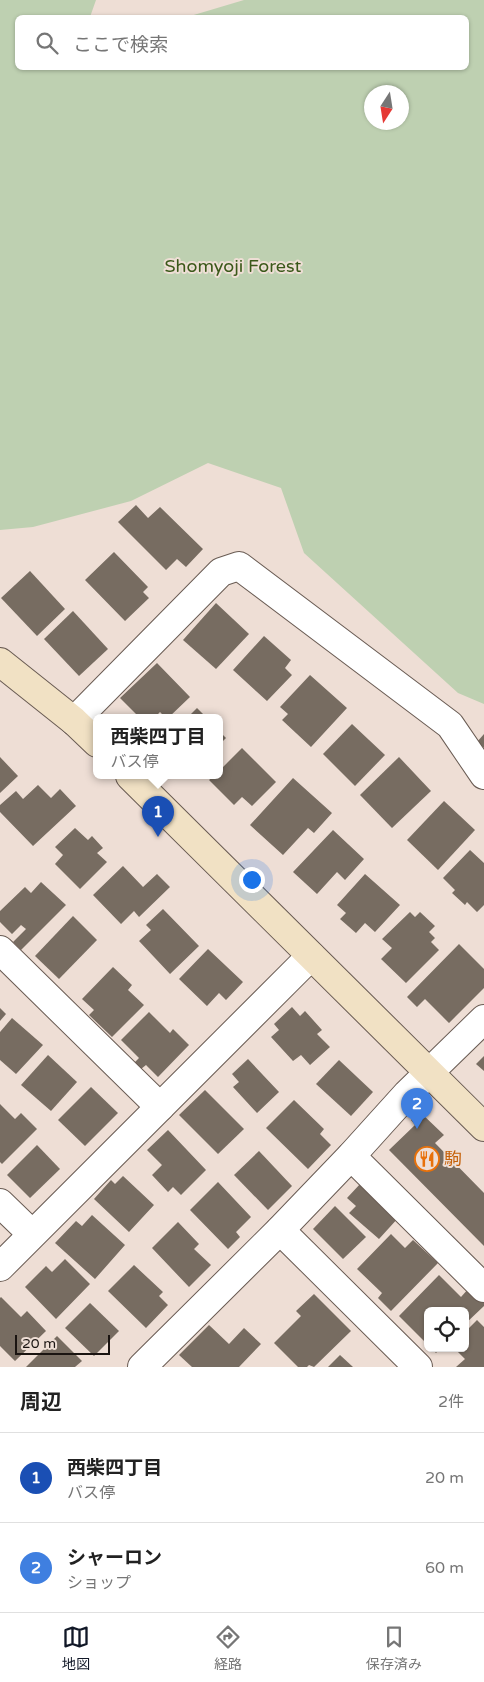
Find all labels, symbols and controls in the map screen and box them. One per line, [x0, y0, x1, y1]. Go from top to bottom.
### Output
search box [15, 15, 469, 70]
icon: search [33, 29, 61, 57]
text: ここで検索 [73, 34, 168, 56]
north arrow [364, 85, 409, 130]
park label: Shomyoji Forest [165, 255, 302, 277]
popup [93, 714, 223, 779]
text: 西柴四丁目 [110, 726, 206, 748]
text: バス停 [110, 752, 159, 772]
pin: 1 [142, 796, 174, 837]
your location [239, 867, 265, 893]
pin: 2 [401, 1088, 433, 1129]
restaurant icon: 駒 [414, 1146, 440, 1172]
place label: 駒 [444, 1148, 462, 1170]
map controls [424, 1307, 469, 1352]
button: locate [424, 1307, 469, 1352]
scale bar [15, 1332, 110, 1355]
text: 20 m [22, 1335, 56, 1352]
text: 周辺 [20, 1390, 62, 1415]
text: 2件 [438, 1392, 464, 1412]
text: 西柴四丁目 [67, 1457, 162, 1479]
text: 1 [31, 1468, 41, 1488]
text: 20 m [425, 1468, 464, 1488]
text: バス停 [67, 1483, 115, 1503]
text: シャーロン [67, 1547, 162, 1569]
text: 2 [31, 1558, 41, 1578]
text: 60 m [425, 1558, 464, 1578]
text: ショップ [67, 1573, 131, 1593]
tab: 地図 [62, 1623, 90, 1673]
tab: 経路 [214, 1623, 242, 1673]
tab: 保存済み [366, 1623, 422, 1673]

